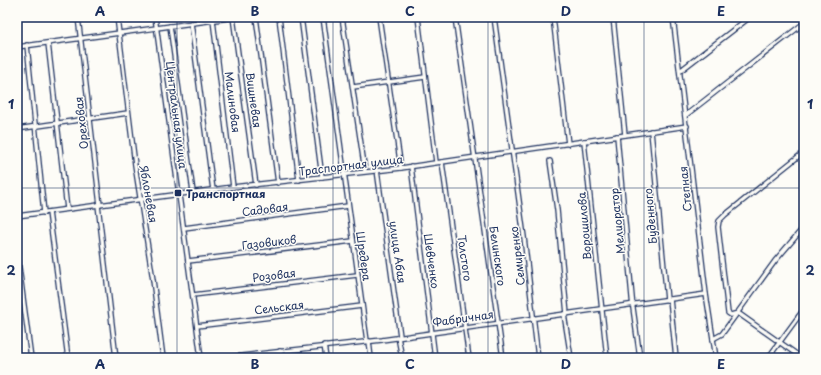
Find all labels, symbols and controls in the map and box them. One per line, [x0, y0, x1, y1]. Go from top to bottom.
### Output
text: A [95, 1, 105, 20]
text: B [251, 1, 260, 20]
text: C [405, 1, 415, 20]
text: D [561, 1, 571, 20]
text: E [717, 1, 725, 20]
street label: Центральная улица [162, 60, 192, 170]
street label: Малиновая [221, 70, 245, 134]
street label: Вишневая [242, 71, 266, 129]
text: 1 [8, 94, 14, 113]
text: 1 [807, 94, 813, 113]
street label: Ореховая [70, 96, 92, 150]
street label: Траспортная улица [298, 150, 404, 180]
street label: Яблоневая [136, 164, 162, 224]
street label: Степная [674, 165, 696, 212]
place label: Транспортная [186, 185, 265, 202]
street label: Мелиоратор [605, 187, 629, 255]
street label: Буденного [639, 187, 661, 245]
marker: Транспортная [173, 188, 183, 198]
street label: Ворошилова [573, 191, 595, 261]
street label: Садовая [241, 198, 289, 220]
street label: улица Абая [385, 220, 411, 284]
street label: Белинского [485, 225, 511, 287]
street label: Семиренко [505, 225, 529, 287]
street label: Газовиков [241, 230, 297, 254]
street label: Шредера [352, 230, 376, 282]
street label: Шевченко [420, 232, 444, 290]
street label: Толстого [453, 234, 477, 282]
text: 2 [6, 260, 16, 279]
text: 2 [805, 260, 815, 279]
street label: Розовая [251, 264, 297, 286]
street label: Сельская [253, 296, 305, 318]
street label: Фабричная [431, 305, 495, 331]
text: A [95, 354, 105, 373]
text: B [251, 354, 260, 373]
text: C [405, 354, 415, 373]
text: D [561, 354, 571, 373]
text: E [717, 354, 725, 373]

